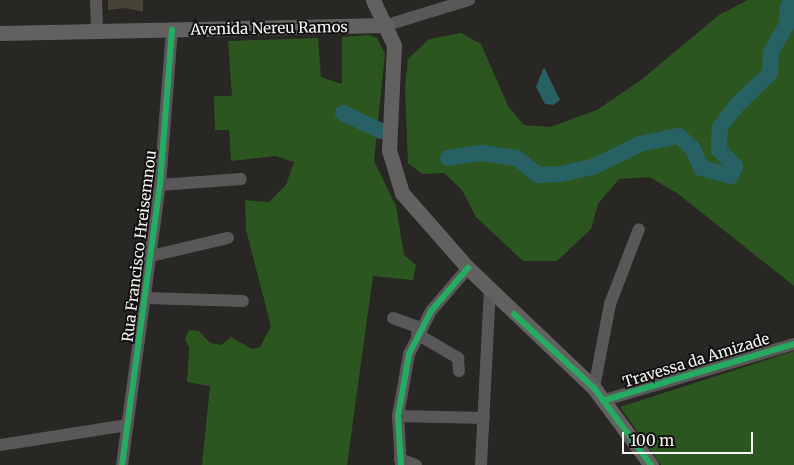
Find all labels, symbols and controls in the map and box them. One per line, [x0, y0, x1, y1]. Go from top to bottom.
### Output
street label: Avenida Nereu Ramos [190, 18, 348, 38]
street label: Rua Francisco Hreisemnou [118, 149, 160, 343]
street label: Travessa da Amizade [620, 329, 772, 391]
scale bar [624, 422, 755, 454]
text: 100 m [630, 431, 674, 450]

